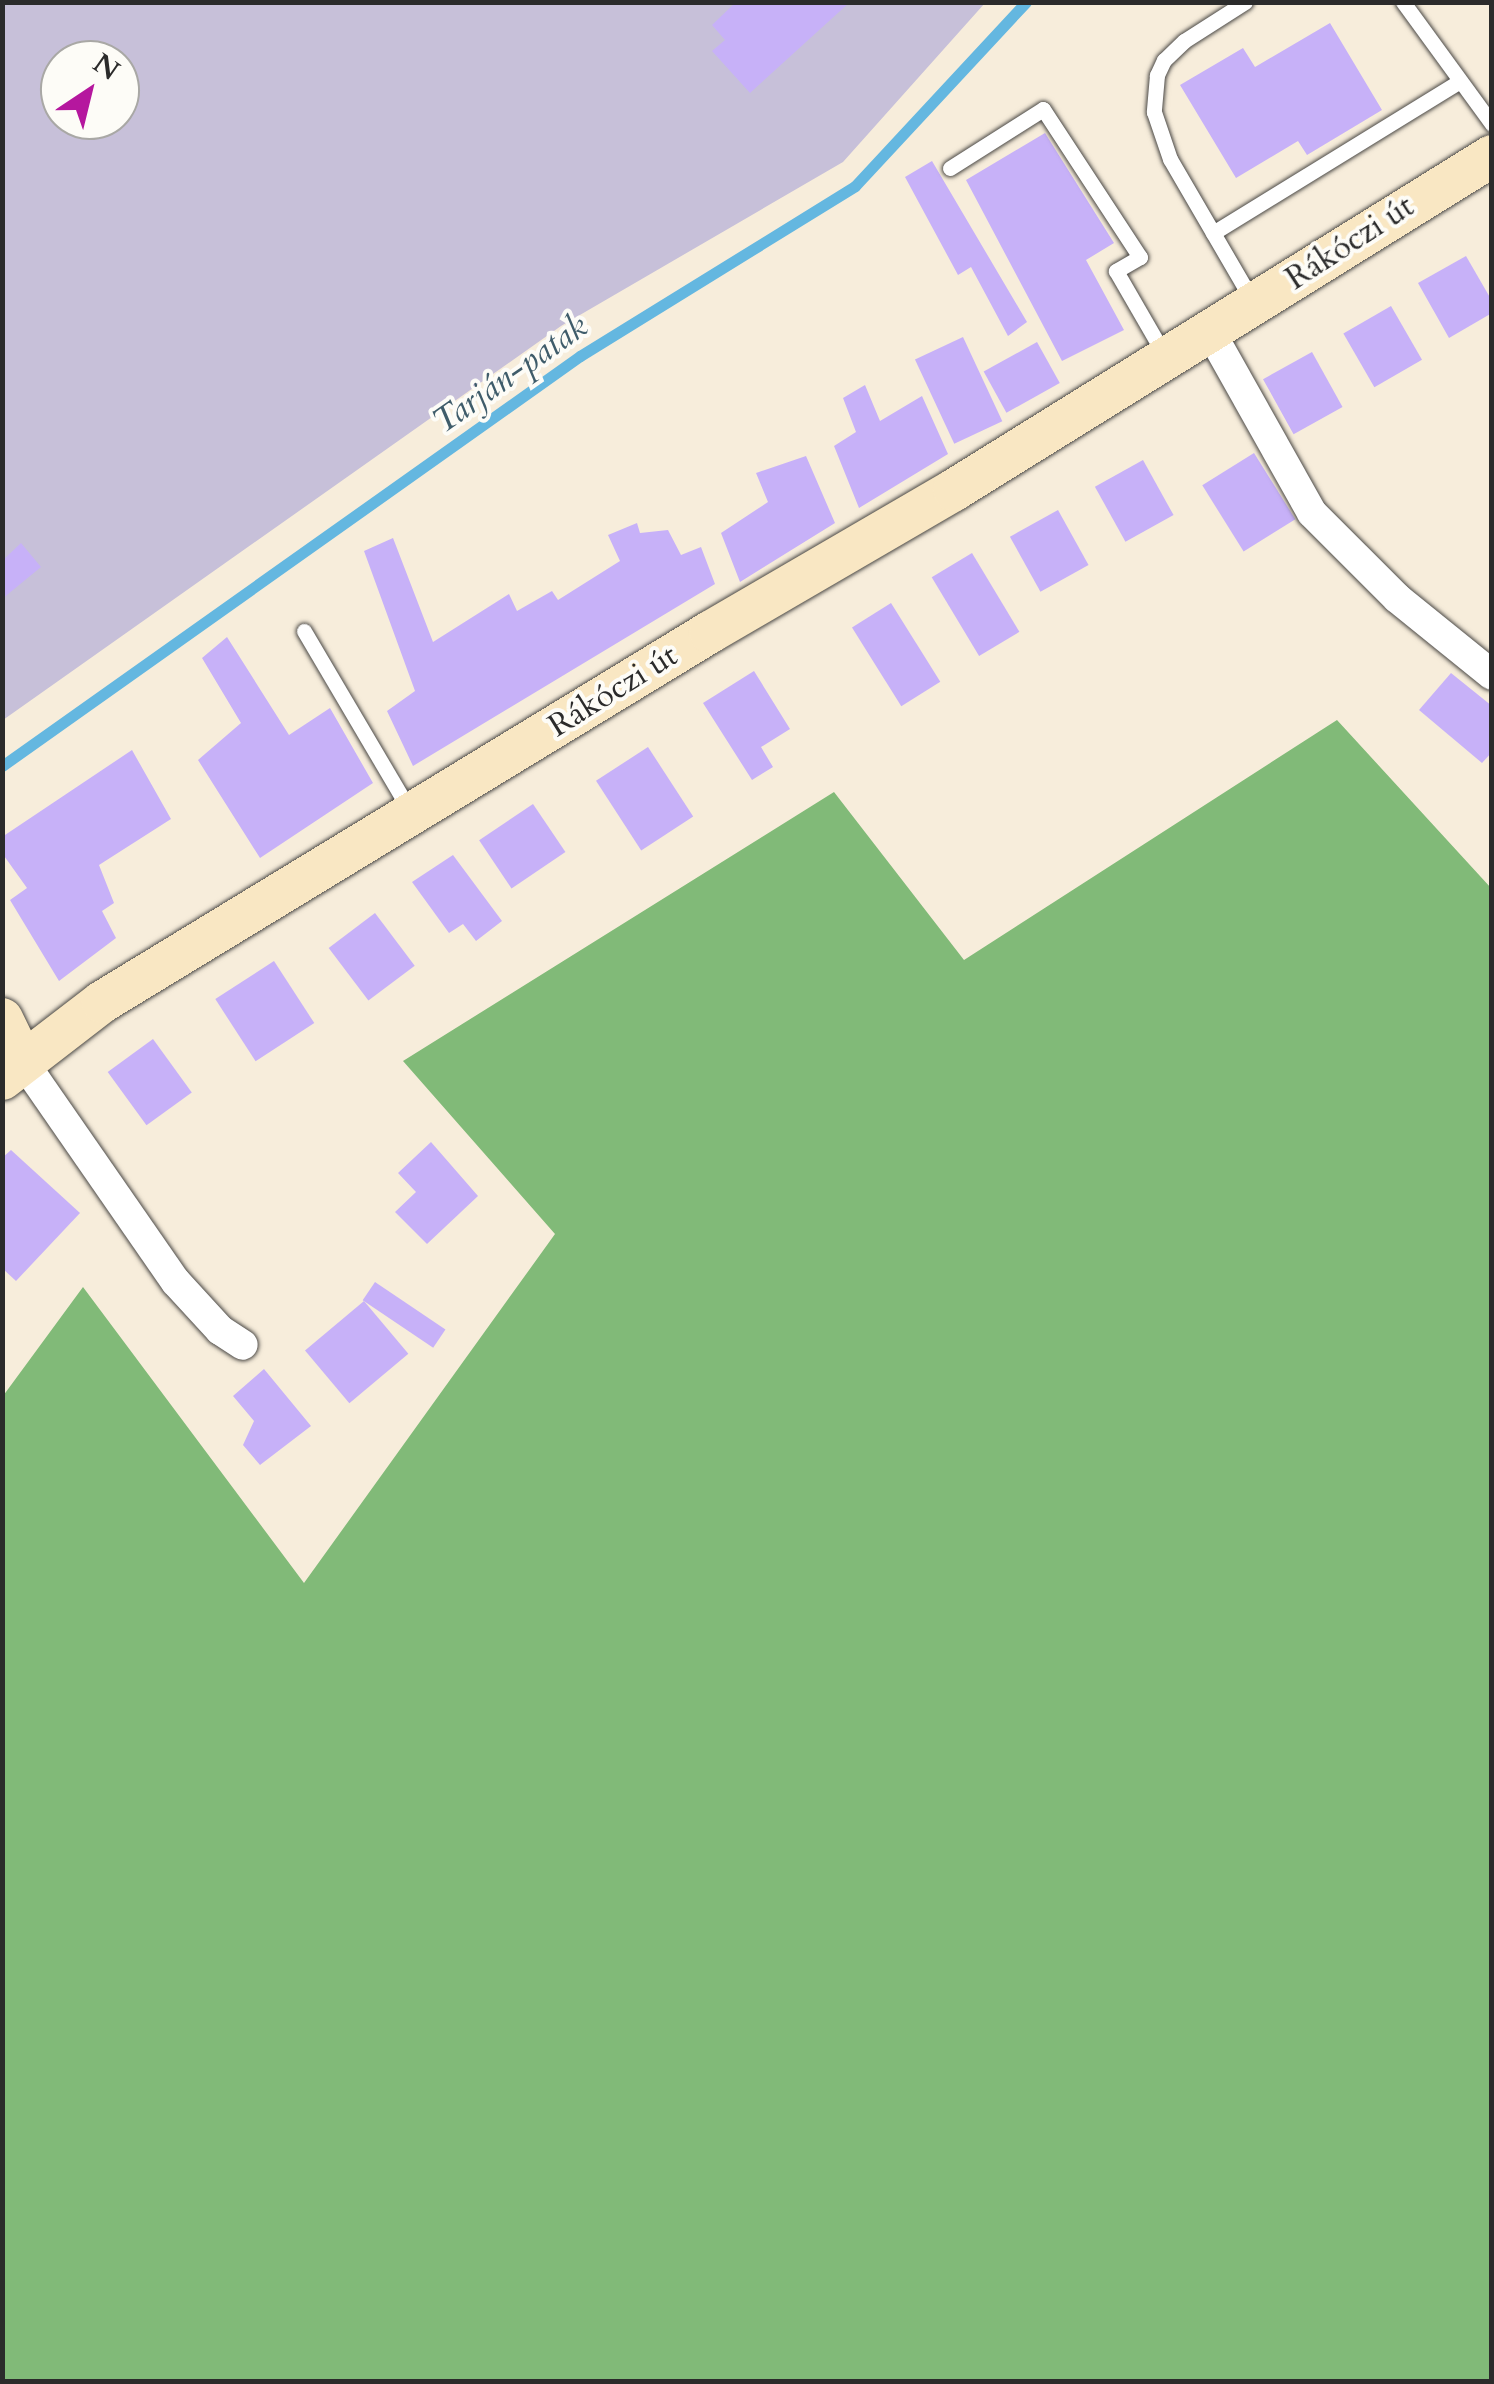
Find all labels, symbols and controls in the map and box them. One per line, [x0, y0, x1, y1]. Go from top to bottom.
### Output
north arrow [40, 40, 140, 140]
text: N [85, 45, 127, 90]
street label: Rákóczi út [1279, 188, 1421, 298]
water label: Tarján-patak [424, 305, 596, 443]
street label: Rákóczi út [542, 636, 684, 746]

